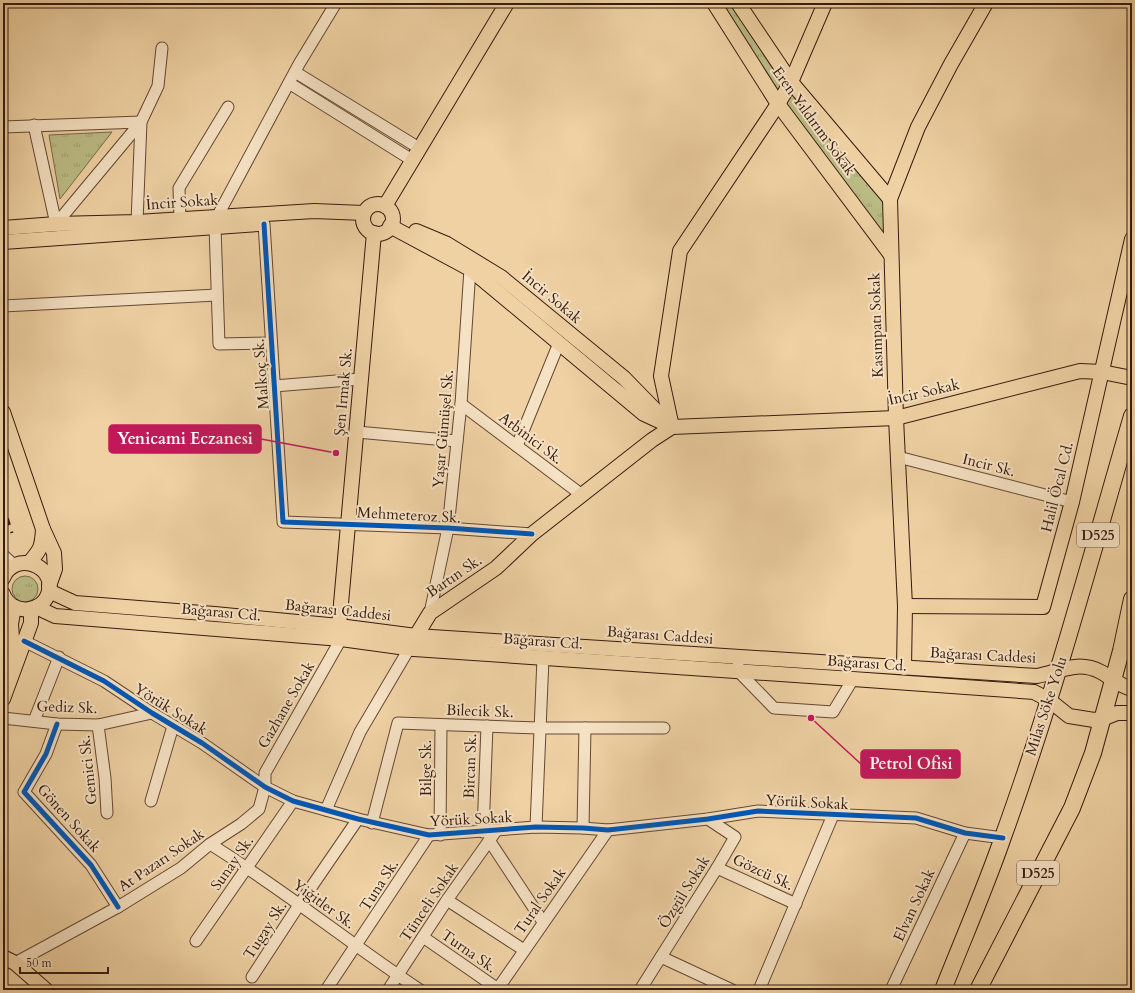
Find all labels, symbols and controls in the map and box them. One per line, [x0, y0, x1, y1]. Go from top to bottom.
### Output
street label: Eren Yıldırım Sokak [768, 63, 860, 179]
street label: İncir Sokak [145, 190, 219, 214]
street label: İncir Sokak [518, 266, 586, 328]
street label: Kasımpatı Sokak [864, 272, 888, 378]
street label: Malkoç Sk. [249, 338, 273, 410]
street label: Şen Irmak Sk. [329, 347, 357, 437]
street label: Yaşar Gümüşel Sk. [428, 369, 458, 489]
street label: İncir Sokak [886, 374, 962, 410]
street label: Atbinici Sk. [495, 407, 567, 469]
callout: Yenicami Eczanesi [109, 425, 261, 453]
text: Yenicami Eczanesi [117, 428, 253, 450]
street label: Halil Öcal Cd. [1036, 440, 1078, 534]
street label: Incir Sk. [961, 449, 1017, 481]
street label: Mehmeteroz Sk. [357, 502, 461, 528]
road number: D525 [1077, 523, 1119, 547]
street label: Bartın Sk. [422, 550, 486, 602]
street label: Bağarası Caddesi [284, 594, 392, 626]
street label: Bağarası Cd. [180, 599, 262, 625]
street label: Bağarası Caddesi [606, 621, 714, 649]
street label: Bağarası Cd. [502, 628, 584, 654]
street label: Bağarası Caddesi [929, 642, 1037, 668]
street label: Bağarası Cd. [826, 650, 908, 676]
street label: Milas Söke Yolu [1020, 654, 1072, 758]
street label: Gazhane Sokak [253, 658, 319, 752]
street label: Yörük Sokak [130, 678, 212, 740]
street label: Gediz Sk. [36, 696, 98, 718]
street label: Bilecik Sk. [446, 700, 514, 722]
street label: Bircan Sk. [459, 733, 481, 799]
street label: Gemici Sk. [74, 734, 102, 806]
street label: Bilge Sk. [416, 740, 436, 796]
callout: Petrol Ofisi [861, 750, 960, 778]
text: Petrol Ofisi [869, 753, 953, 775]
street label: Gönen Sokak [33, 779, 105, 857]
street label: Yörük Sokak [765, 790, 849, 814]
street label: Yörük Sokak [429, 807, 513, 831]
street label: At Pazarı Sokak [114, 824, 208, 896]
street label: Sunay Sk. [206, 832, 258, 894]
street label: Gözcü Sk. [729, 849, 797, 895]
street label: Özgül Sokak [654, 852, 714, 932]
street label: Tuna Sk. [355, 855, 403, 915]
street label: Tünceli Sokak [395, 858, 463, 946]
road number: D525 [1017, 861, 1059, 885]
street label: Tural Sokak [510, 864, 570, 938]
street label: Elvan Sokak [888, 865, 940, 945]
street label: Yiğitler Sk. [289, 875, 359, 933]
street label: Tugay Sk. [239, 897, 291, 963]
street label: Turna Sk. [437, 925, 501, 977]
scale bar [20, 949, 108, 975]
text: 50 m [26, 955, 53, 971]

